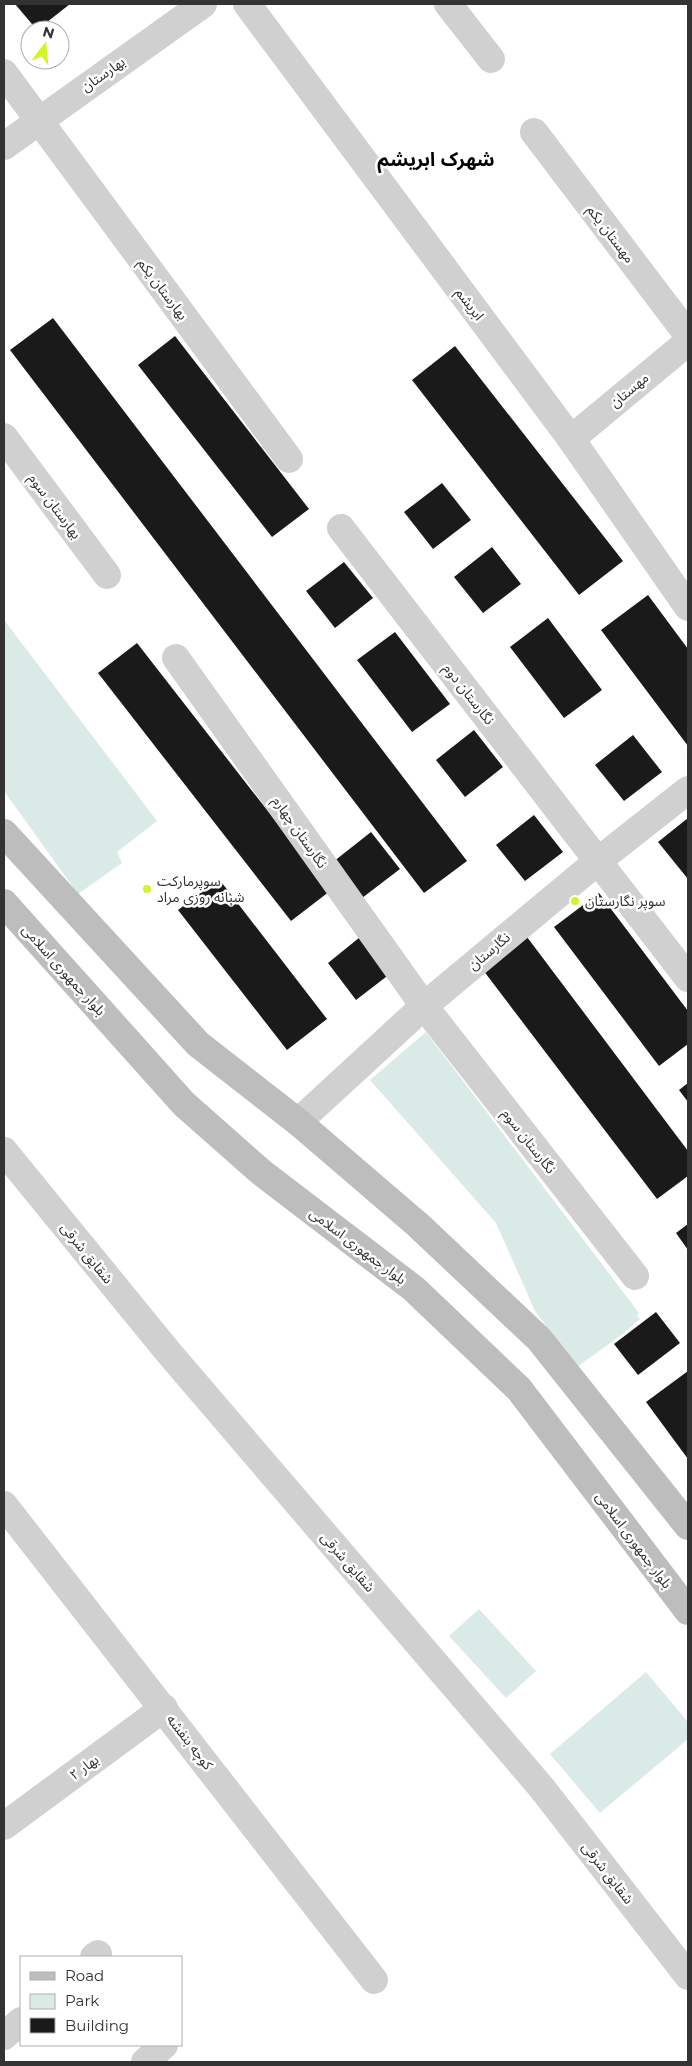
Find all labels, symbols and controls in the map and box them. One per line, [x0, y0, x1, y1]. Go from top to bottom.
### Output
north arrow [20, 20, 70, 70]
text: N [41, 22, 57, 43]
street label: بهارستان [78, 52, 129, 96]
district label: شهرک ابریشم [377, 148, 495, 174]
street label: مهستان یکم [582, 201, 639, 268]
street label: بهارستان یکم [132, 255, 192, 325]
street label: ابریشم [450, 284, 488, 325]
street label: مهستان [606, 369, 652, 411]
street label: بهارستان سوم [23, 470, 86, 544]
street label: نگارستان دوم [438, 660, 499, 730]
street label: نگارستان چهارم [267, 792, 332, 873]
place label: سوپرمارکت شبانه روزی مراد [157, 872, 245, 906]
marker: سوپرمارکت شبانه روزی مراد [141, 883, 153, 895]
place label: سوپر نگارستان [585, 892, 666, 911]
marker: سوپر نگارستان [569, 895, 581, 907]
street label: بلوار جمهوری اسلامی [18, 921, 110, 1019]
street label: نگارستان [464, 928, 514, 974]
street label: نگارستان سوم [496, 1105, 560, 1179]
street label: بلوار جمهوری اسلامی [306, 1204, 410, 1288]
street label: شقایق شرقی [56, 1219, 117, 1288]
street label: بلوار جمهوری اسلامی [592, 1488, 676, 1592]
street label: شقایق شرقی [316, 1528, 379, 1596]
street label: کوچه بنفشه [162, 1711, 217, 1774]
street label: بهار ۲ [66, 1750, 102, 1784]
street label: شقایق شرقی [577, 1838, 638, 1908]
legend [20, 1956, 182, 2046]
text: Road [65, 1966, 104, 1985]
text: Park [65, 1991, 99, 2010]
text: Building [65, 2016, 129, 2035]

